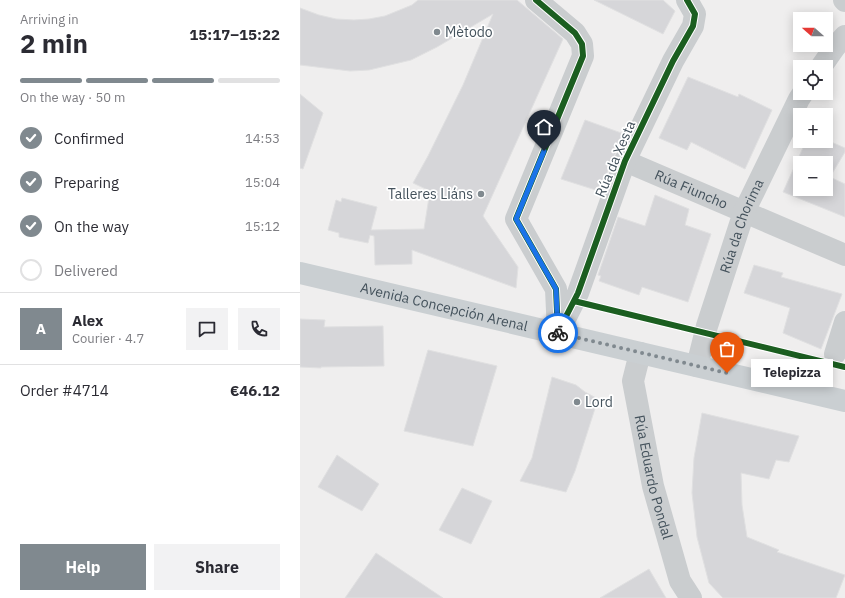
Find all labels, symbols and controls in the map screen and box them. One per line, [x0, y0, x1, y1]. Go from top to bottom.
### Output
text: Arriving in [20, 11, 79, 28]
north arrow [793, 12, 833, 52]
map controls [793, 12, 833, 196]
place label: Mètodo [445, 23, 493, 41]
text: 15:17–15:22 [189, 25, 280, 44]
text: 2 min [20, 26, 88, 60]
marker: Mètodo [432, 27, 442, 37]
button: locate [793, 60, 833, 100]
text: On the way · 50 m [20, 89, 125, 106]
button: + [793, 108, 833, 148]
pin [527, 110, 561, 151]
icon: home [533, 116, 555, 138]
street label: Rúa da Xesta [591, 117, 639, 200]
icon: check [20, 127, 42, 149]
text: Confirmed [54, 129, 124, 148]
text: 14:53 [245, 130, 280, 147]
button: − [793, 156, 833, 196]
street label: Rúa Fiuncho [652, 166, 731, 213]
icon: check [20, 171, 42, 193]
text: Preparing [54, 173, 119, 192]
text: 15:04 [245, 174, 280, 191]
street label: Rúa da Chorima [716, 176, 768, 275]
place label: Talleres Liáns [388, 185, 473, 203]
marker: Talleres Liáns [476, 189, 486, 199]
icon: check [20, 215, 42, 237]
text: On the way [54, 217, 129, 236]
text: 15:12 [245, 218, 280, 235]
text: Delivered [54, 261, 118, 280]
street label: Avenida Concepción Arenal [359, 278, 530, 335]
button: chat [186, 308, 228, 350]
button: phone [238, 308, 280, 350]
text: Alex [72, 311, 103, 330]
courier [538, 313, 578, 353]
text: A [36, 319, 46, 338]
icon: bike [547, 322, 569, 344]
text: Courier · 4.7 [72, 330, 144, 347]
pin [710, 332, 744, 373]
icon: bag [716, 338, 738, 360]
callout: Telepizza [751, 359, 833, 387]
text: Telepizza [763, 364, 821, 381]
text: Order #4714 [20, 381, 109, 400]
text: €46.12 [230, 381, 280, 400]
place label: Lord [585, 393, 613, 411]
marker: Lord [572, 397, 582, 407]
street label: Rúa Eduardo Pondal [631, 413, 677, 541]
button: Help [20, 544, 146, 590]
button: Share [154, 544, 280, 590]

